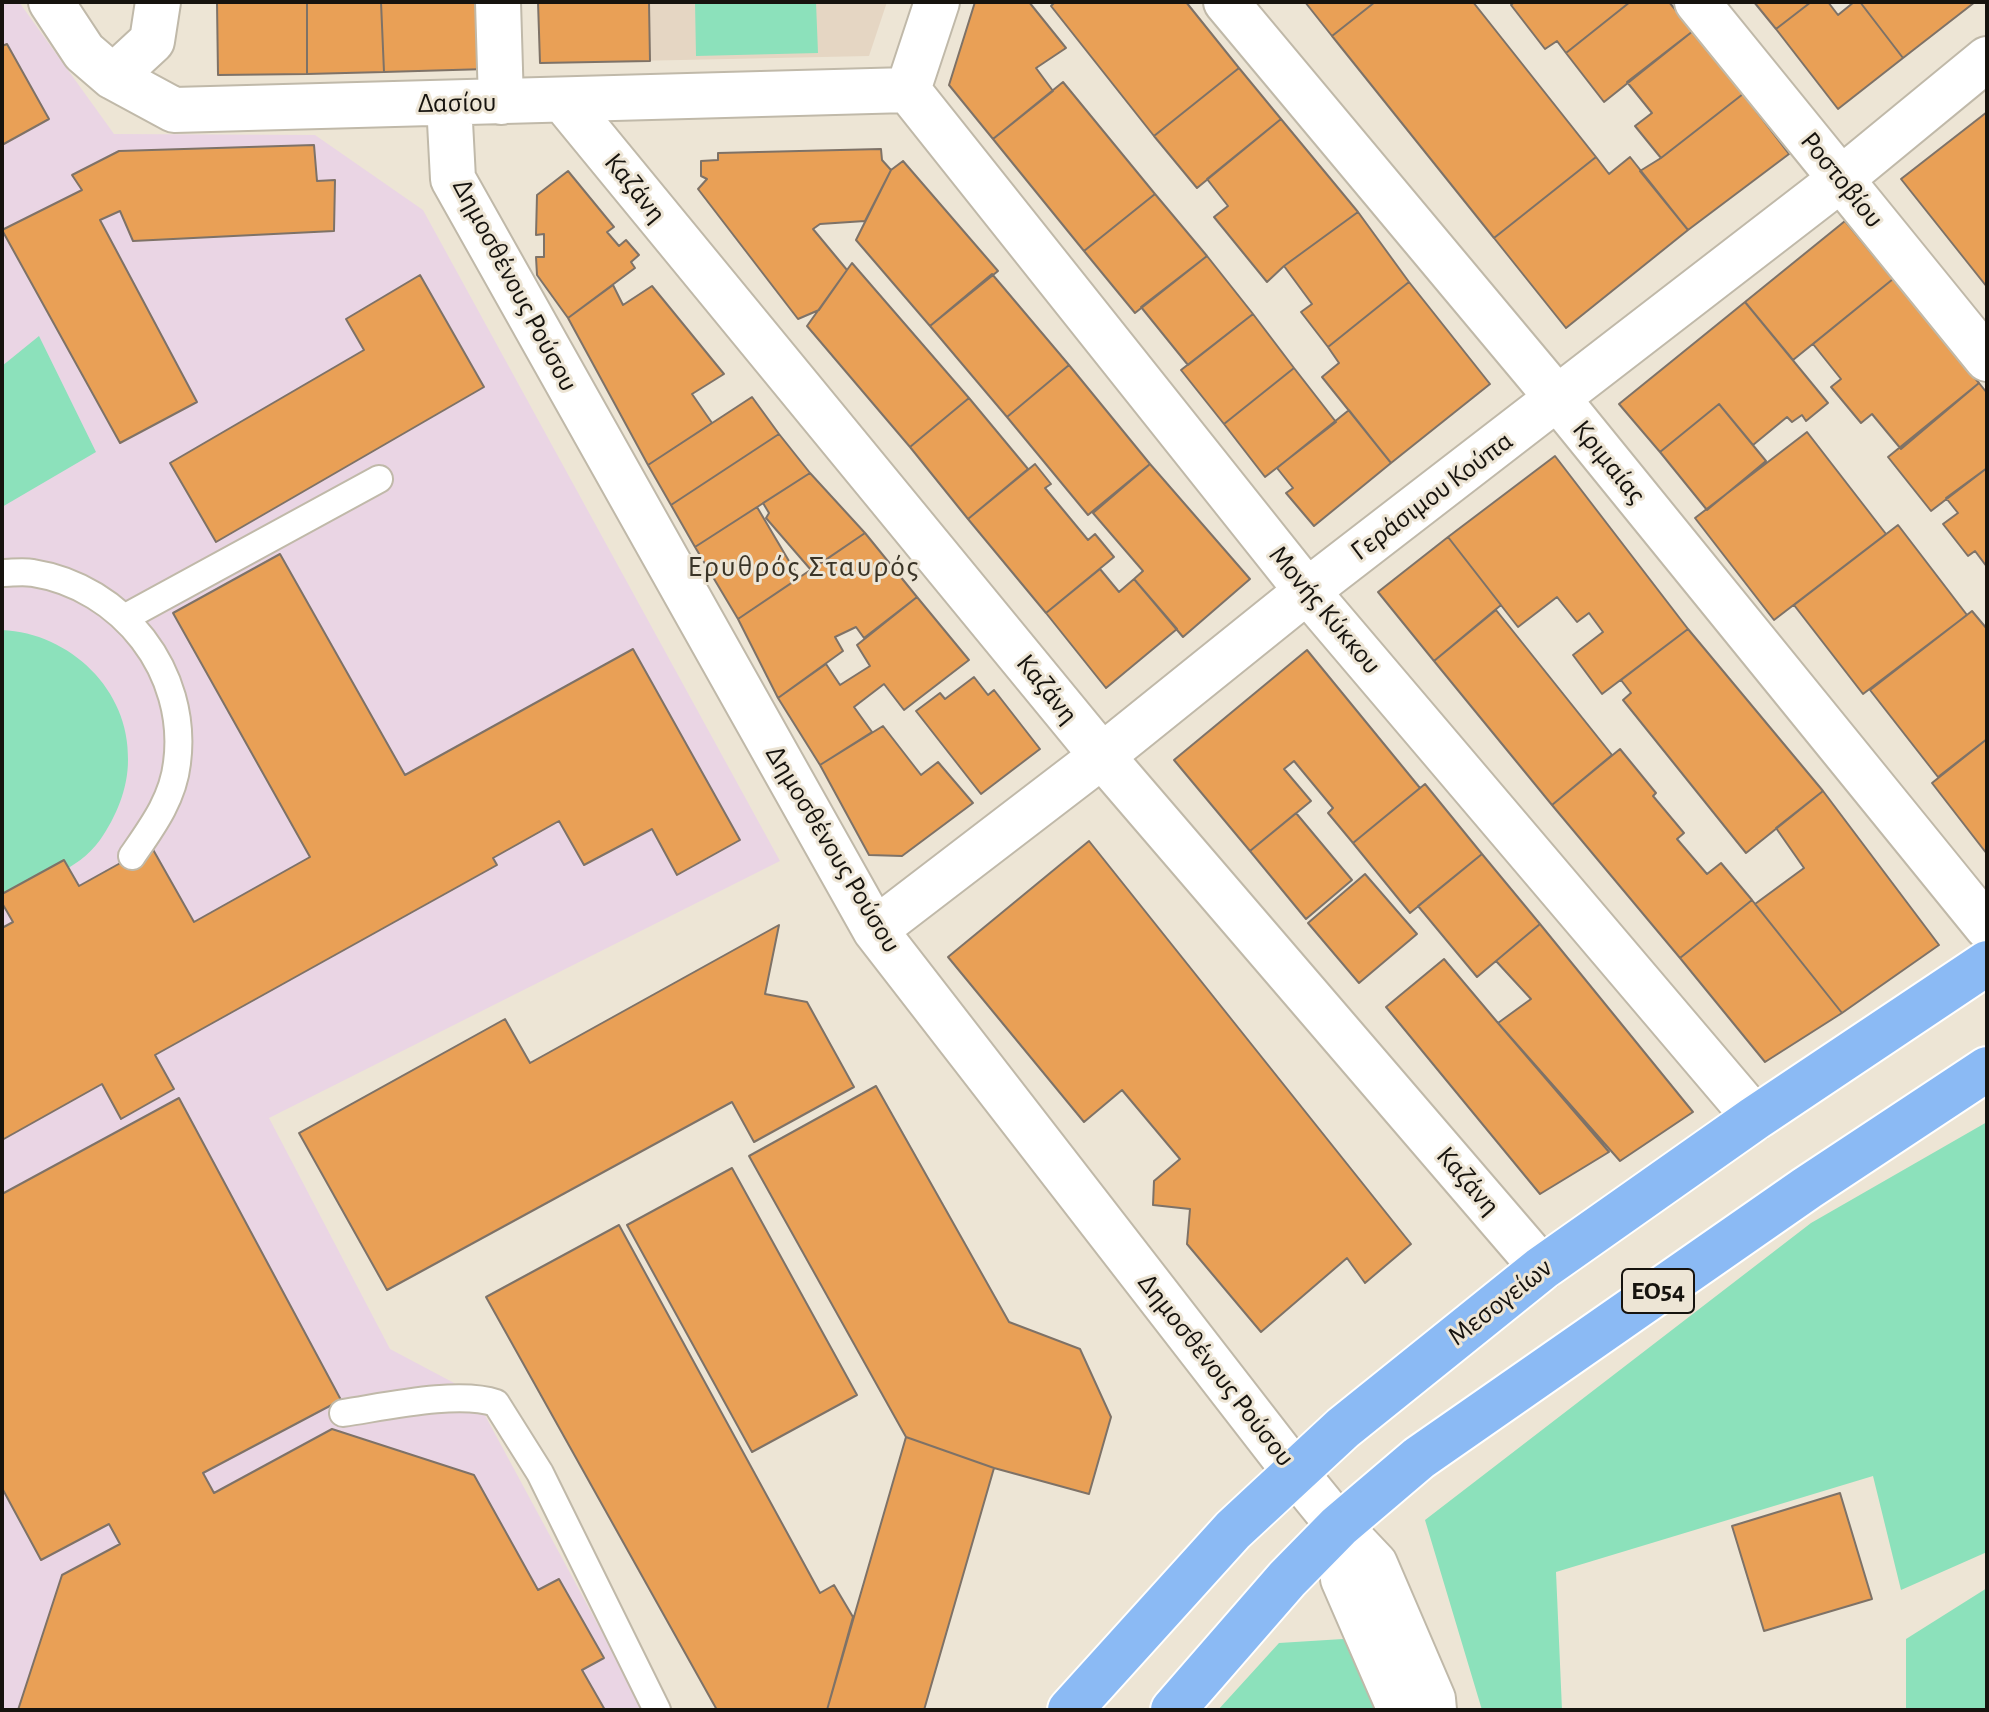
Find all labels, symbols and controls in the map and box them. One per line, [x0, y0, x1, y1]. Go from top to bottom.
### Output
street label: Δασίου [417, 86, 497, 120]
street label: Ροστοβίου [1793, 125, 1891, 235]
street label: Καζάνη [597, 146, 673, 230]
street label: Δημοσθένους Ρούσου [445, 173, 585, 397]
street label: Κριμαίας [1565, 413, 1653, 511]
street label: Γεράσιμου Κούπα [1344, 424, 1520, 568]
street label: Μονής Κύκκου [1262, 539, 1388, 681]
district label: Ερυθρός Σταυρός [688, 549, 920, 585]
street label: Καζάνη [1009, 647, 1085, 731]
street label: Δημοσθένους Ρούσου [758, 739, 908, 959]
street label: Καζάνη [1429, 1140, 1507, 1222]
street label: Μεσογείων [1441, 1251, 1559, 1353]
street label: Δημοσθένους Ρούσου [1130, 1267, 1302, 1473]
road number: ΕΟ54 [1622, 1269, 1694, 1313]

